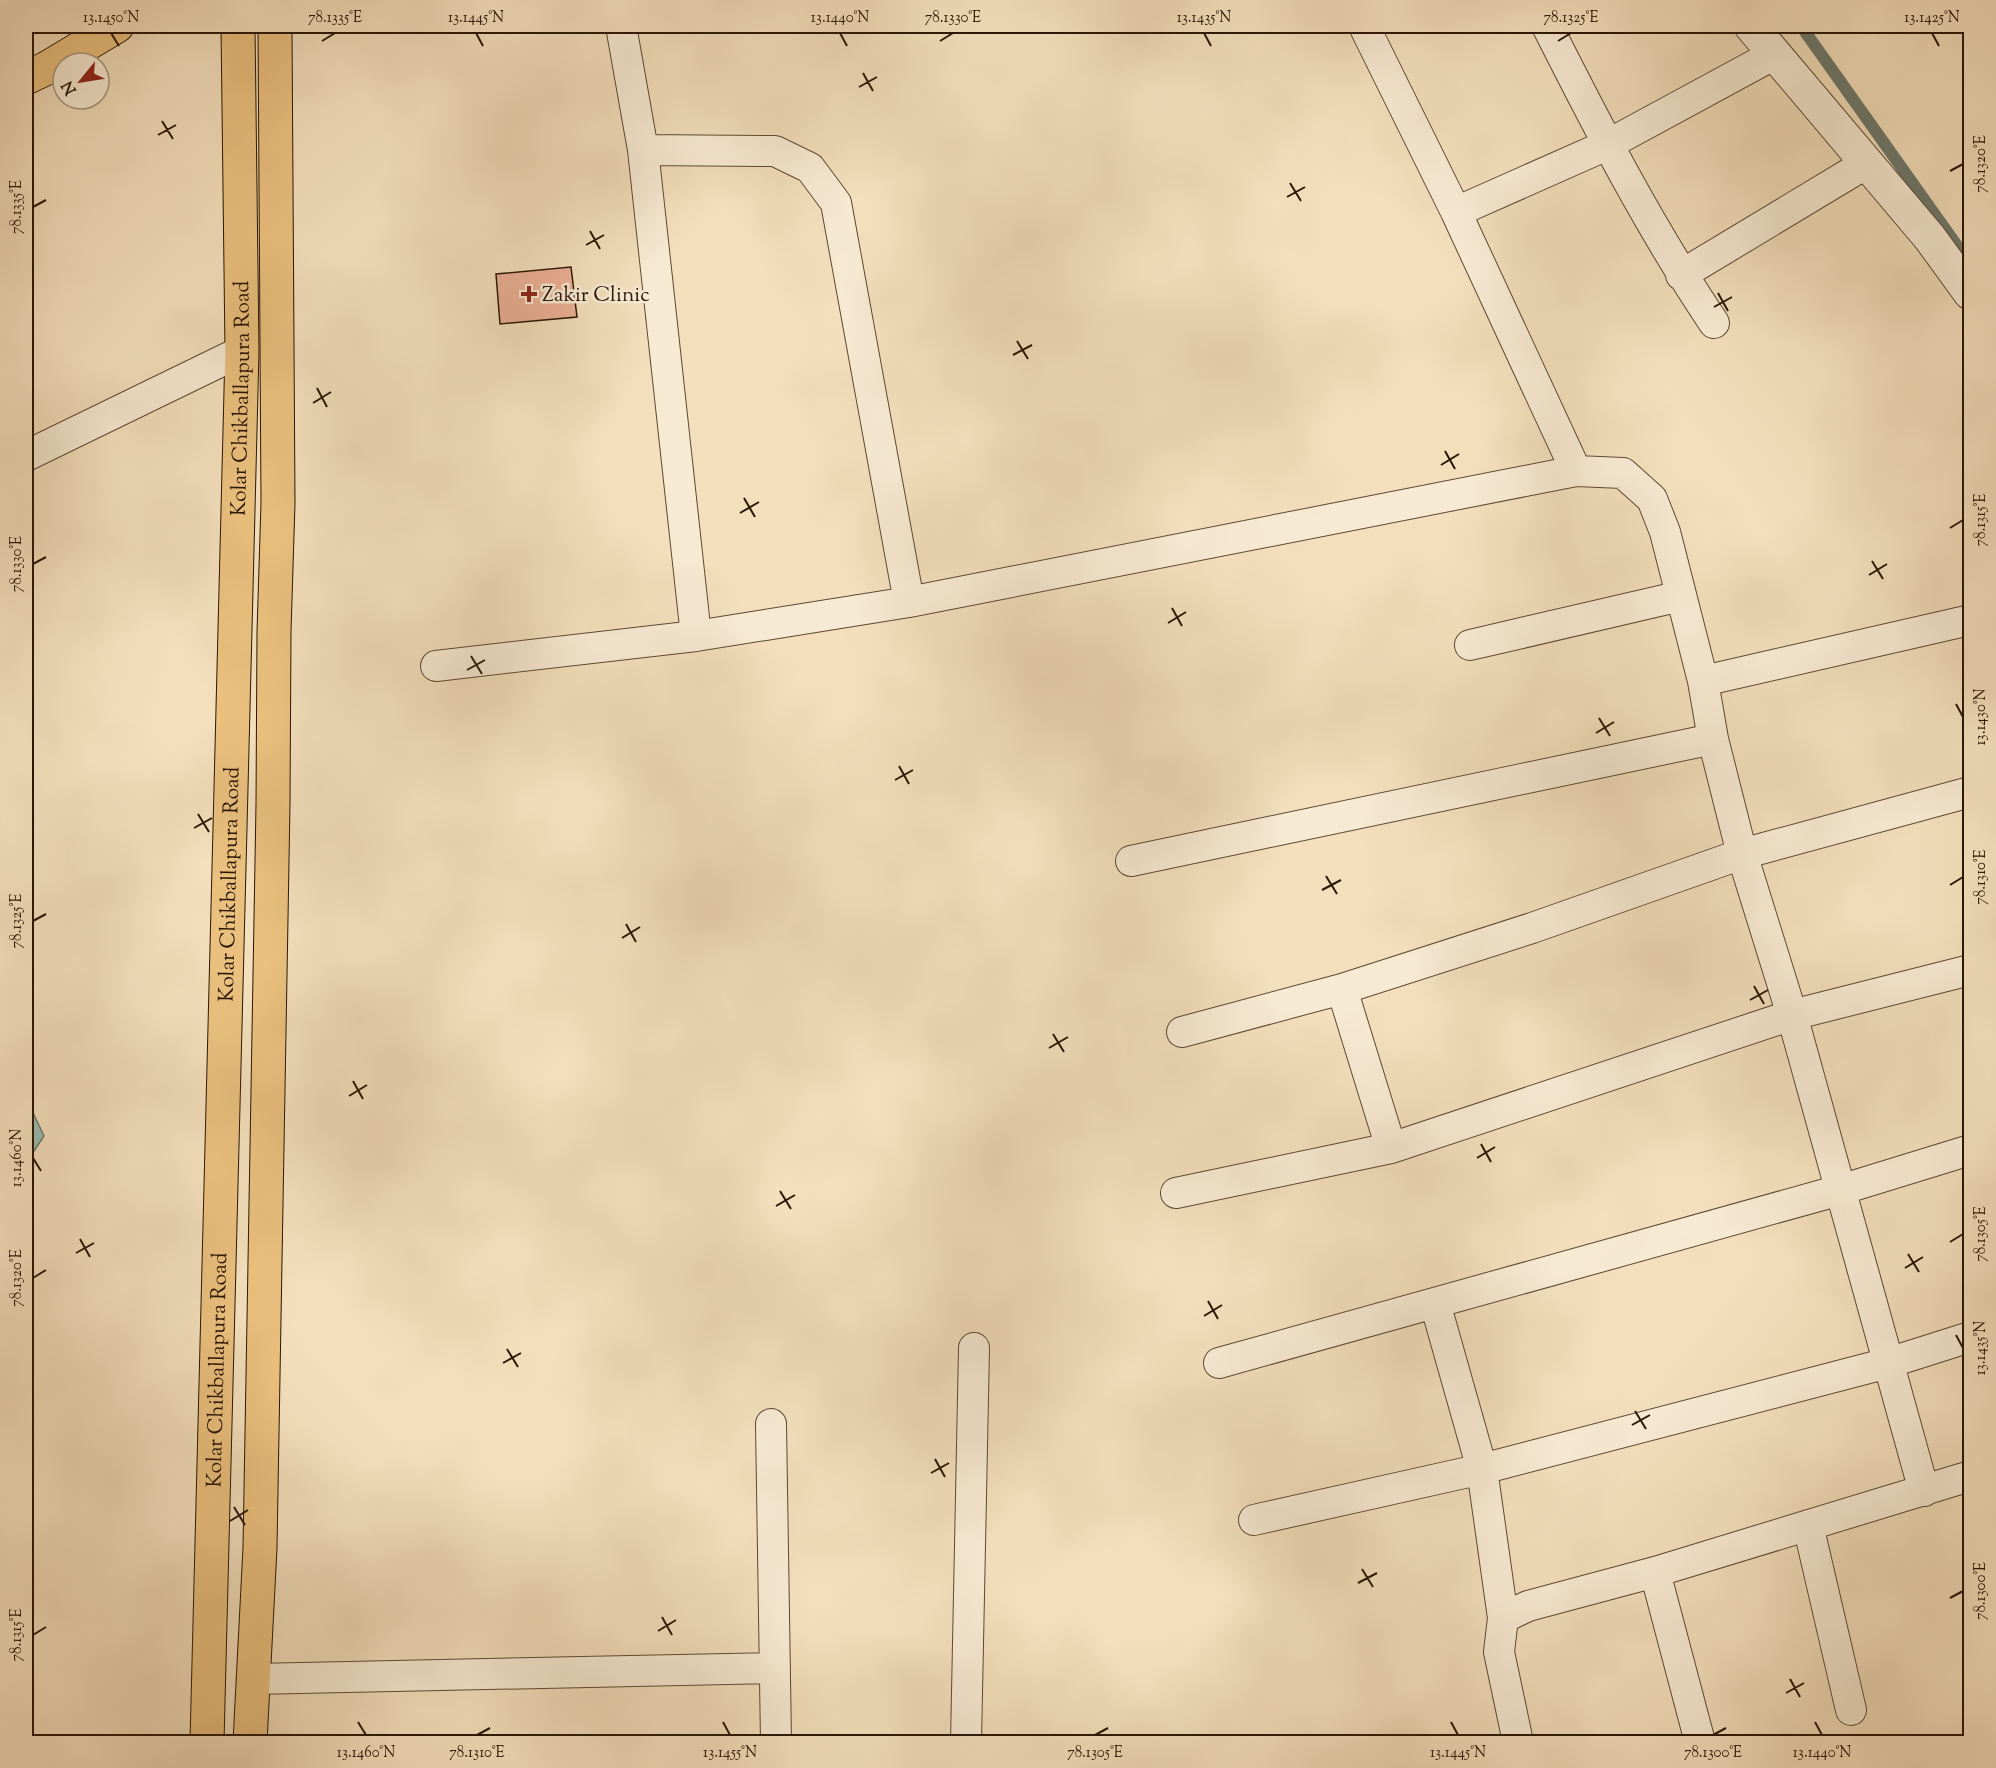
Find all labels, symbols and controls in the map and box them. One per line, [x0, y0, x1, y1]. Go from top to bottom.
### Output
text: 13.1450°N [83, 8, 139, 29]
text: 78.1335°E [308, 8, 362, 29]
text: 13.1445°N [448, 8, 504, 29]
text: 13.1440°N [811, 8, 869, 29]
text: 78.1330°E [925, 8, 981, 29]
text: 13.1435°N [1177, 8, 1231, 29]
text: 78.1325°E [1544, 8, 1598, 29]
text: 13.1425°N [1904, 8, 1960, 29]
north arrow [51, 51, 111, 111]
text: N [57, 76, 83, 99]
text: 78.1320°E [1971, 135, 1992, 193]
text: 78.1335°E [7, 180, 28, 234]
street label: Kolar Chikballapura Road [225, 280, 259, 516]
place label: Zakir Clinic [542, 281, 650, 311]
marker: Zakir Clinic [520, 285, 538, 303]
text: 78.1315°E [1971, 494, 1992, 546]
text: 78.1330°E [7, 536, 28, 592]
text: 13.1430°N [1971, 688, 1992, 746]
street label: Kolar Chikballapura Road [213, 766, 249, 1002]
text: 78.1310°E [1971, 849, 1992, 905]
text: 78.1325°E [7, 894, 28, 948]
text: 13.1460°N [7, 1129, 28, 1187]
text: 78.1305°E [1971, 1206, 1992, 1262]
text: 78.1320°E [7, 1249, 28, 1307]
street label: Kolar Chikballapura Road [200, 1252, 236, 1488]
text: 13.1435°N [1971, 1321, 1992, 1375]
text: 78.1300°E [1971, 1562, 1992, 1620]
text: 78.1315°E [7, 1609, 28, 1661]
text: 13.1460°N [337, 1743, 395, 1764]
text: 78.1310°E [449, 1743, 505, 1764]
text: 13.1455°N [703, 1743, 757, 1764]
text: 78.1305°E [1067, 1743, 1123, 1764]
text: 13.1445°N [1430, 1743, 1486, 1764]
text: 78.1300°E [1684, 1743, 1742, 1764]
text: 13.1440°N [1793, 1743, 1851, 1764]

